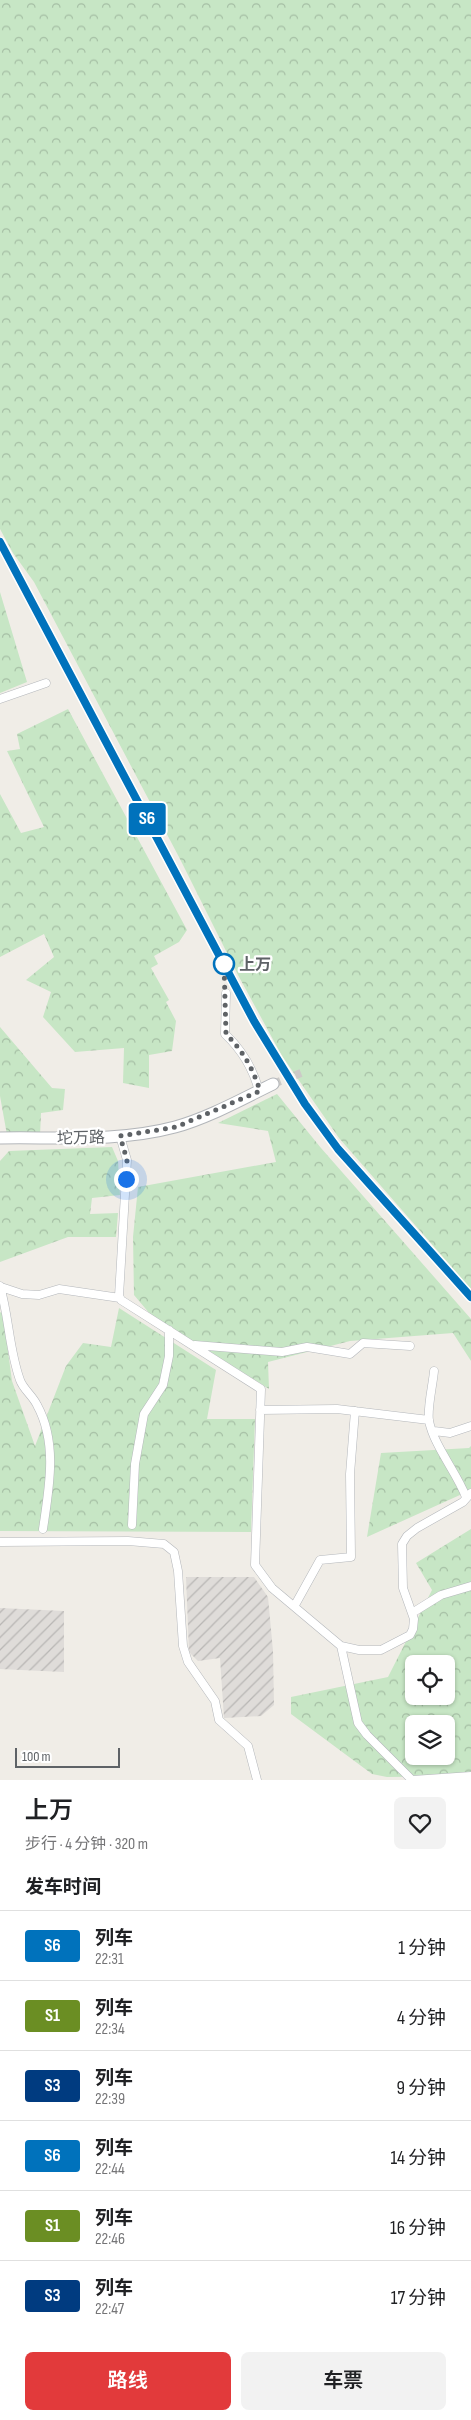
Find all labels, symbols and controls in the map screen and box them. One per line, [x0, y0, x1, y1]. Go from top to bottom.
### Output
line badge: S6 [124, 803, 170, 835]
text: S6 [139, 808, 155, 829]
marker: 上万 [213, 953, 235, 975]
place label: 上万 [239, 956, 271, 975]
street label: 坨万路 [57, 1129, 105, 1148]
your location [114, 1167, 139, 1192]
map controls [405, 1655, 455, 1765]
button: locate [405, 1655, 455, 1705]
button: layers [405, 1715, 455, 1765]
scale bar [15, 1745, 120, 1768]
text: 100 m [22, 1748, 51, 1765]
text: 上万 [25, 1796, 73, 1825]
button: heart [394, 1797, 446, 1849]
text: 步行 · 4 分钟 · 320 m [25, 1835, 148, 1854]
text: 发车时间 [25, 1876, 101, 1899]
text: 列车 [95, 1927, 133, 1950]
text: S6 [44, 1935, 61, 1956]
text: 1 分钟 [398, 1937, 446, 1960]
text: 22:31 [95, 1950, 124, 1969]
text: 列车 [95, 1997, 133, 2020]
text: S1 [45, 2005, 60, 2026]
text: 4 分钟 [397, 2007, 446, 2030]
text: 22:34 [95, 2020, 125, 2039]
text: 列车 [95, 2067, 133, 2090]
text: S3 [44, 2075, 61, 2096]
text: 9 分钟 [397, 2077, 446, 2100]
text: 22:39 [95, 2090, 125, 2109]
text: 列车 [95, 2137, 133, 2160]
text: S6 [44, 2145, 61, 2166]
text: 14 分钟 [390, 2147, 446, 2170]
text: 22:44 [95, 2160, 125, 2179]
text: 列车 [95, 2207, 133, 2230]
text: S1 [45, 2215, 60, 2236]
text: 16 分钟 [390, 2217, 446, 2240]
text: 22:46 [95, 2230, 125, 2249]
text: 列车 [95, 2277, 133, 2300]
text: S3 [44, 2285, 61, 2306]
text: 17 分钟 [391, 2287, 446, 2310]
text: 22:47 [95, 2300, 124, 2319]
button: 路线 [25, 2352, 231, 2410]
button: 车票 [241, 2352, 446, 2410]

